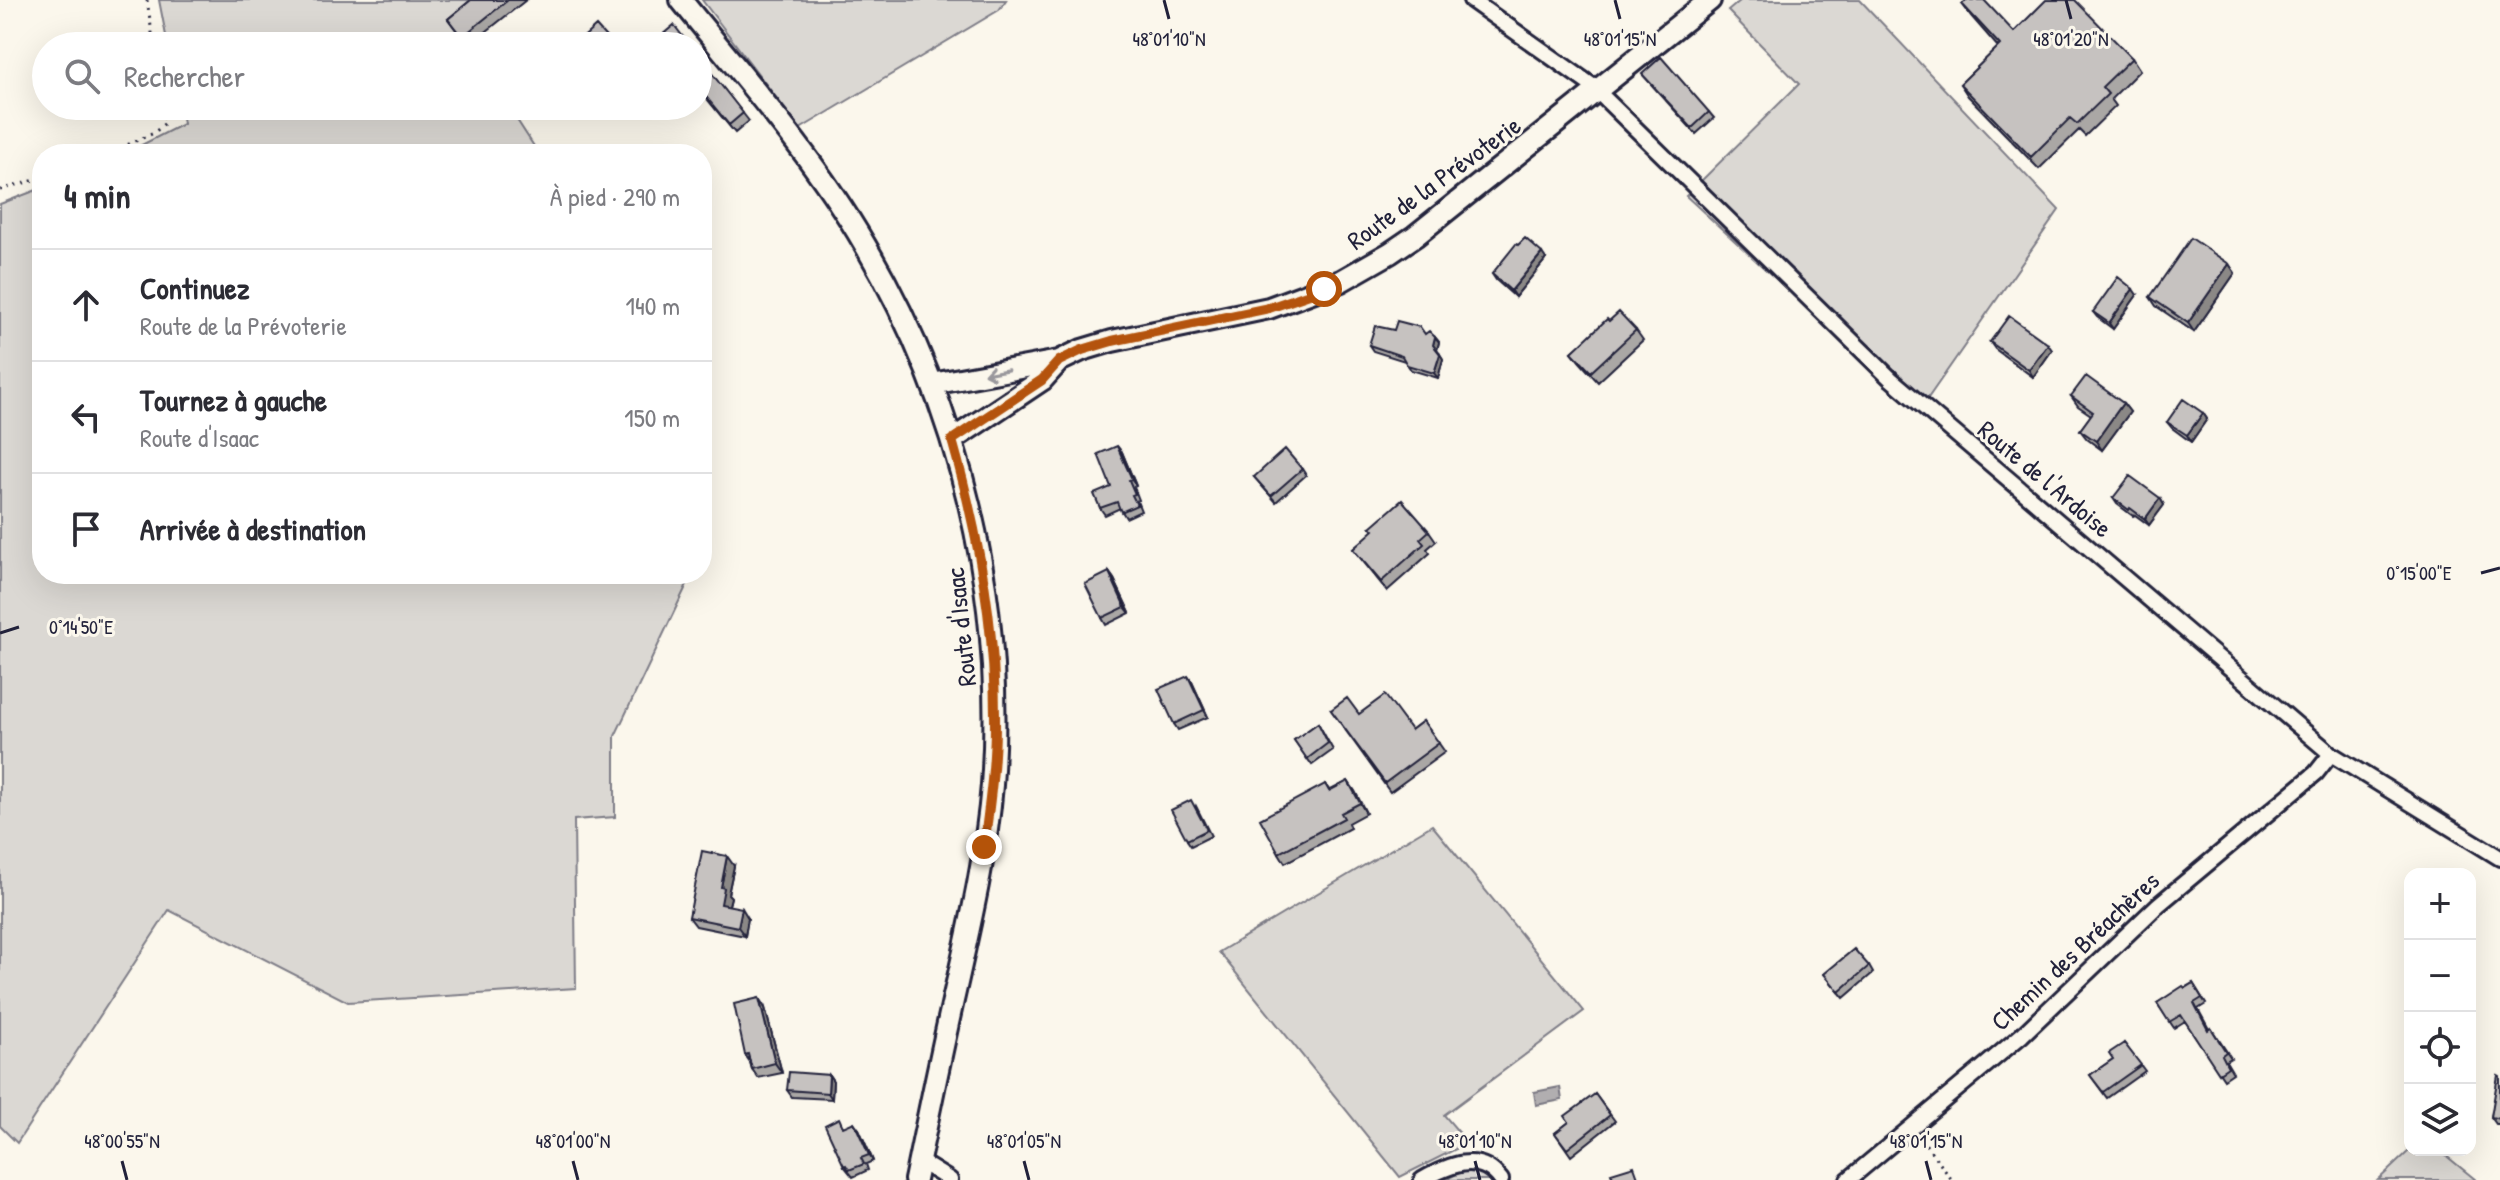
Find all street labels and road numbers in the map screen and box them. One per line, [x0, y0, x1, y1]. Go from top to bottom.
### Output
street label: Route de la Prévoterie [1340, 108, 1528, 258]
street label: Route de l'Ardoise [1971, 412, 2120, 545]
street label: Route d'Isaac [937, 566, 984, 688]
street label: Chemin des Bréachères [1983, 863, 2167, 1038]

